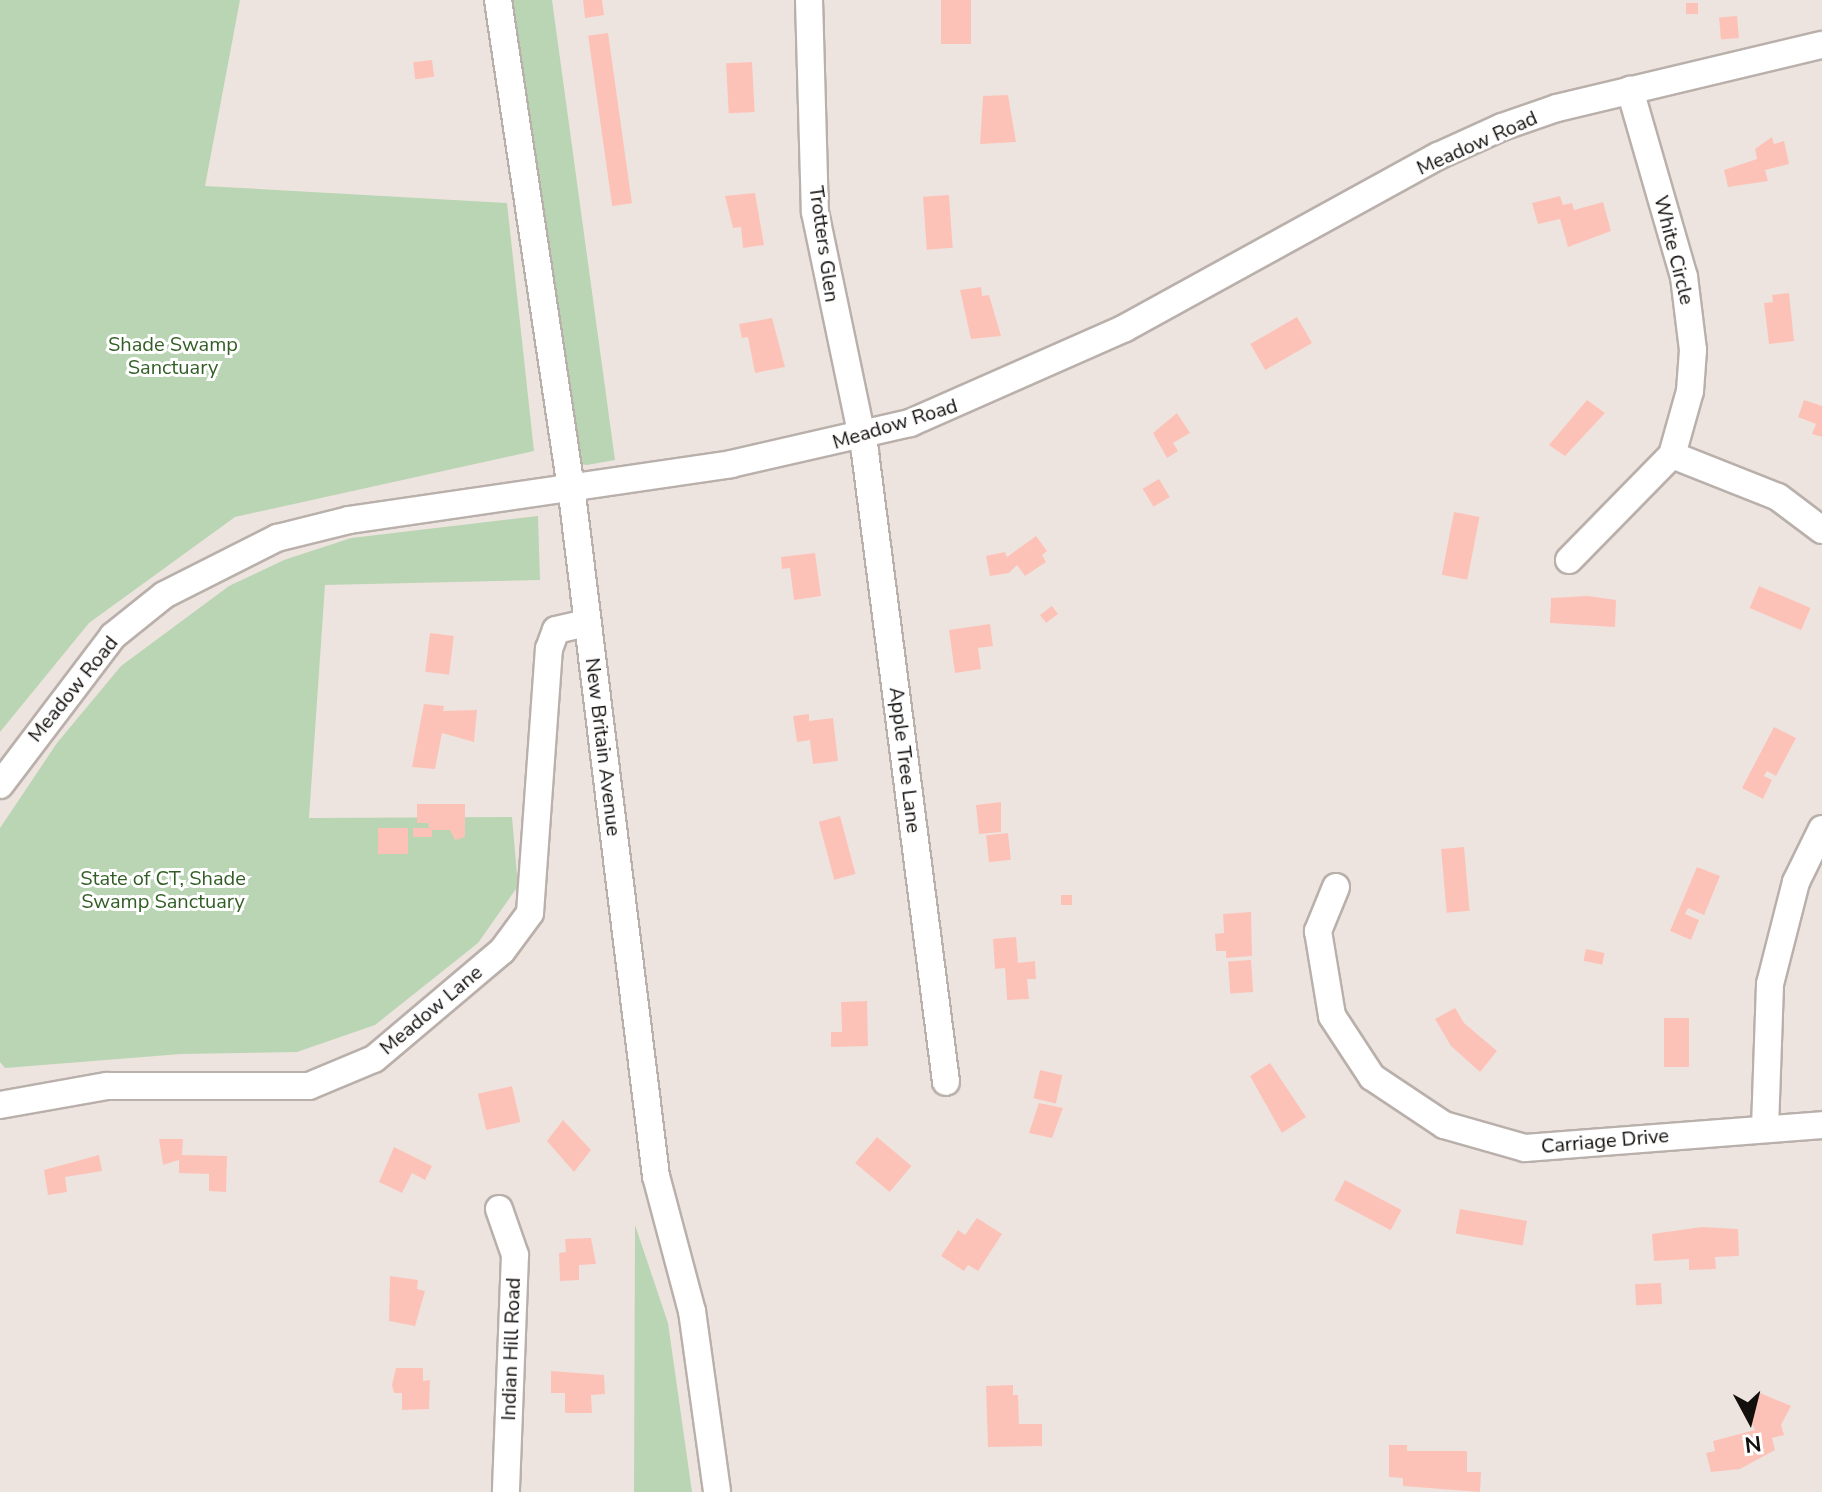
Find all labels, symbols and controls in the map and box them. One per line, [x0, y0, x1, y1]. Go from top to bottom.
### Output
street label: Meadow Road [1413, 106, 1541, 180]
street label: Trotters Glen [804, 184, 844, 304]
street label: White Circle [1649, 193, 1699, 307]
park label: Shade Swamp Sanctuary [108, 332, 238, 379]
street label: Meadow Road [830, 394, 960, 454]
street label: Meadow Road [23, 631, 123, 747]
street label: New Britain Avenue [580, 657, 626, 837]
street label: Apple Tree Lane [884, 686, 926, 834]
park label: State of CT, Shade Swamp Sanctuary [80, 866, 246, 913]
street label: Meadow Lane [375, 960, 487, 1060]
street label: Carriage Drive [1540, 1123, 1670, 1159]
street label: Indian Hill Road [497, 1277, 525, 1421]
north arrow [1710, 1380, 1790, 1460]
text: N [1743, 1428, 1763, 1460]

